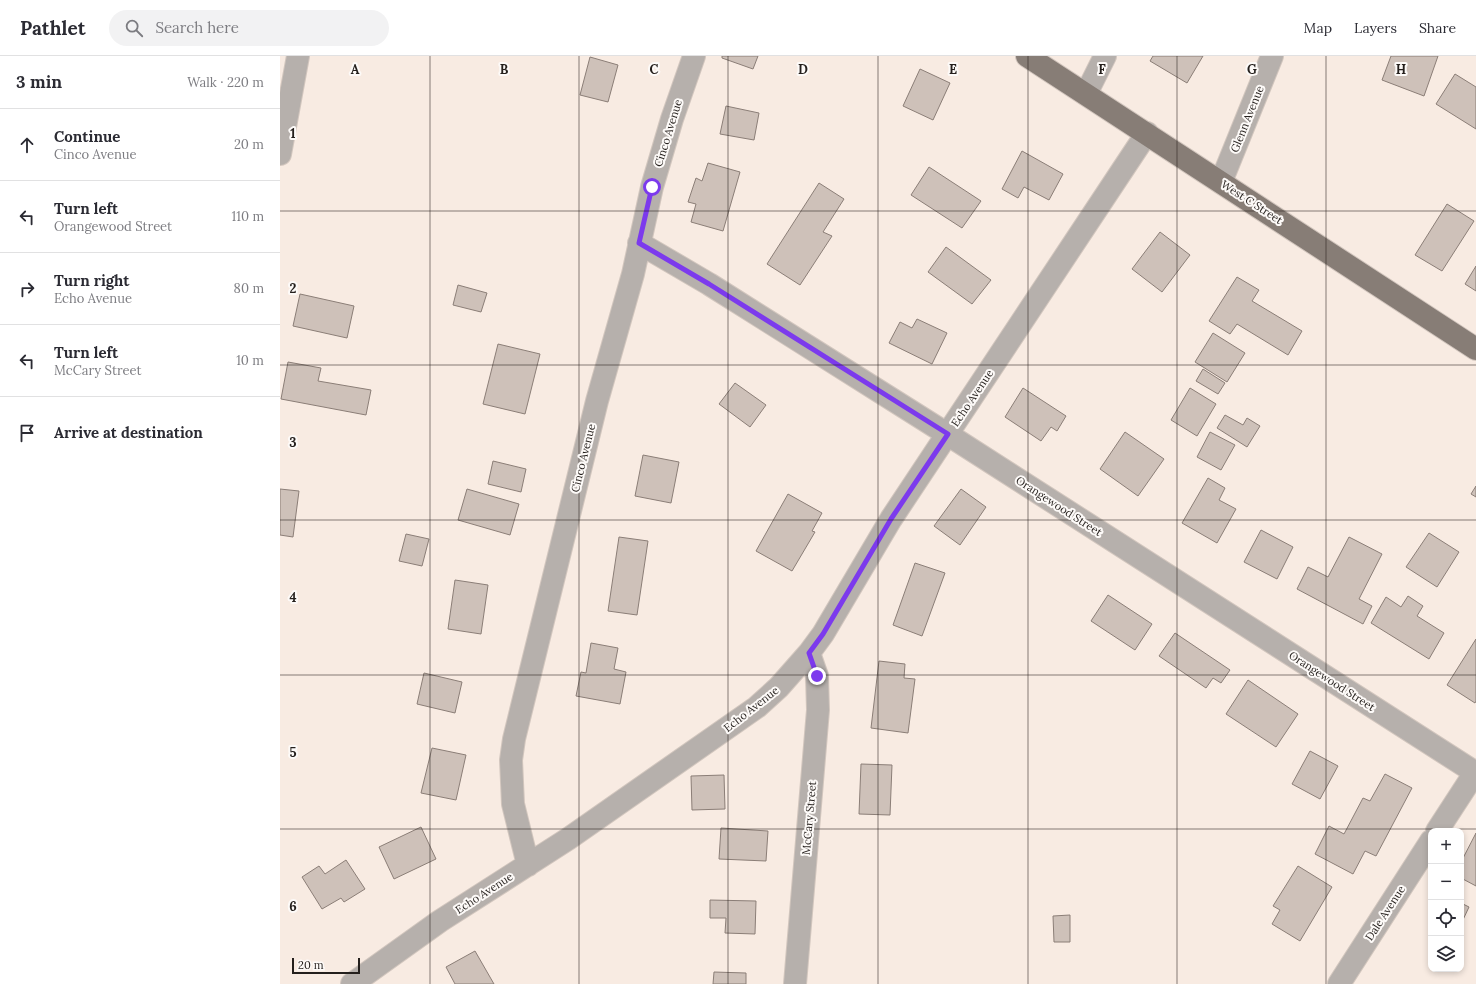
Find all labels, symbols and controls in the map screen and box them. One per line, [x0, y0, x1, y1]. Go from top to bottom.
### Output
search box [109, 10, 389, 46]
text: Pathlet [20, 16, 85, 40]
icon: search [123, 17, 145, 39]
text: Search here [155, 18, 239, 37]
text: Map [1304, 19, 1332, 37]
text: Layers [1354, 19, 1397, 37]
text: Share [1419, 19, 1456, 37]
text: A [351, 61, 360, 78]
text: B [500, 61, 509, 78]
text: C [650, 61, 659, 78]
text: D [798, 61, 808, 78]
text: E [949, 61, 957, 78]
text: F [1098, 61, 1106, 78]
text: G [1247, 61, 1257, 78]
text: H [1396, 61, 1406, 78]
text: 3 min [16, 71, 62, 93]
text: Walk · 220 m [187, 74, 264, 91]
street label: Glenn Avenue [1227, 83, 1267, 154]
street label: Cinco Avenue [651, 97, 685, 168]
text: 1 [290, 125, 296, 142]
text: Continue [54, 127, 120, 146]
icon: ahead [16, 134, 38, 156]
text: 20 m [234, 136, 264, 153]
text: Cinco Avenue [54, 146, 137, 163]
street label: West C Street [1219, 177, 1286, 227]
route start [643, 178, 661, 196]
text: Turn left [54, 199, 118, 218]
icon: left [16, 206, 38, 228]
text: 110 m [231, 208, 264, 225]
text: Orangewood Street [54, 218, 172, 235]
text: Turn right [54, 271, 130, 290]
icon: right [16, 278, 38, 300]
text: 80 m [234, 280, 264, 297]
text: 2 [290, 280, 297, 297]
text: Echo Avenue [54, 290, 132, 307]
text: Turn left [54, 343, 118, 362]
icon: left [16, 350, 38, 372]
text: 10 m [236, 352, 264, 369]
text: McCary Street [54, 362, 141, 379]
street label: Echo Avenue [948, 367, 996, 429]
icon: arrive [16, 422, 38, 444]
street label: Cinco Avenue [568, 422, 598, 494]
text: Arrive at destination [54, 423, 203, 442]
text: 3 [289, 434, 297, 451]
street label: Orangewood Street [1013, 473, 1105, 539]
text: 4 [289, 589, 297, 606]
street label: Orangewood Street [1286, 648, 1378, 714]
route end [808, 667, 826, 685]
street label: Echo Avenue [721, 683, 781, 735]
text: 5 [289, 744, 297, 761]
street label: McCary Street [799, 780, 819, 855]
map controls [1428, 828, 1464, 972]
button: + [1428, 828, 1464, 864]
button: − [1428, 864, 1464, 900]
street label: Echo Avenue [453, 869, 515, 917]
street label: Dale Avenue [1362, 883, 1408, 943]
text: 6 [289, 898, 297, 915]
button: locate [1428, 900, 1464, 936]
button: layers [1428, 936, 1464, 972]
scale bar [292, 956, 360, 975]
text: 20 m [298, 958, 323, 972]

